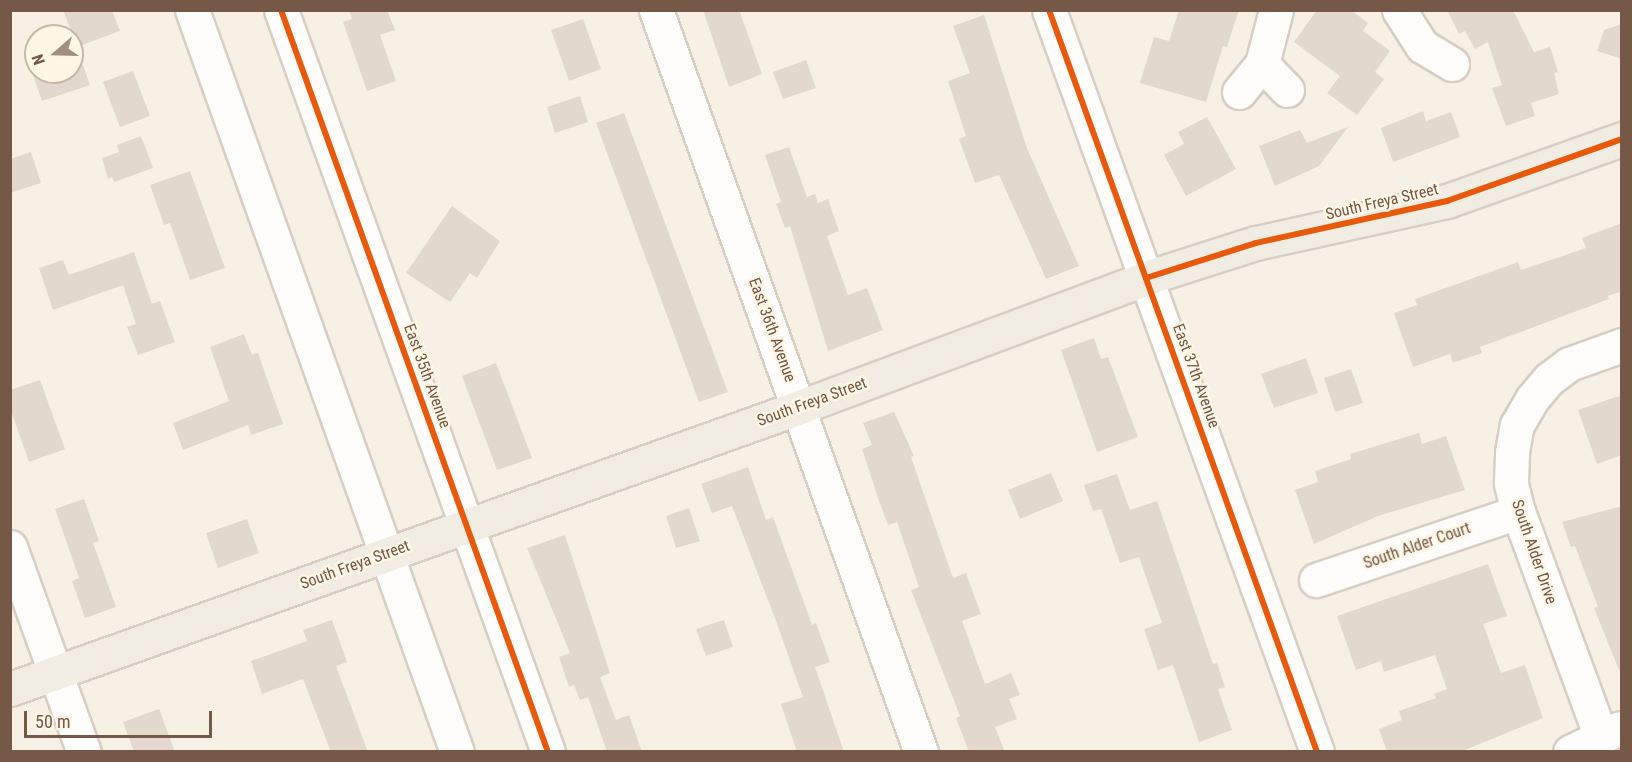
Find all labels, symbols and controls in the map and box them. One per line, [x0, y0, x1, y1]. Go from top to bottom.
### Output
north arrow [24, 24, 84, 84]
text: N [28, 52, 49, 68]
street label: South Freya Street [1324, 180, 1440, 224]
street label: East 36th Avenue [744, 275, 800, 385]
street label: East 35th Avenue [399, 321, 455, 431]
street label: East 37th Avenue [1168, 321, 1224, 431]
street label: South Freya Street [755, 373, 869, 431]
street label: South Alder Drive [1507, 497, 1561, 607]
street label: South Alder Court [1361, 519, 1473, 573]
street label: South Freya Street [298, 536, 412, 594]
scale bar [27, 699, 214, 737]
text: 50 m [35, 711, 70, 732]

